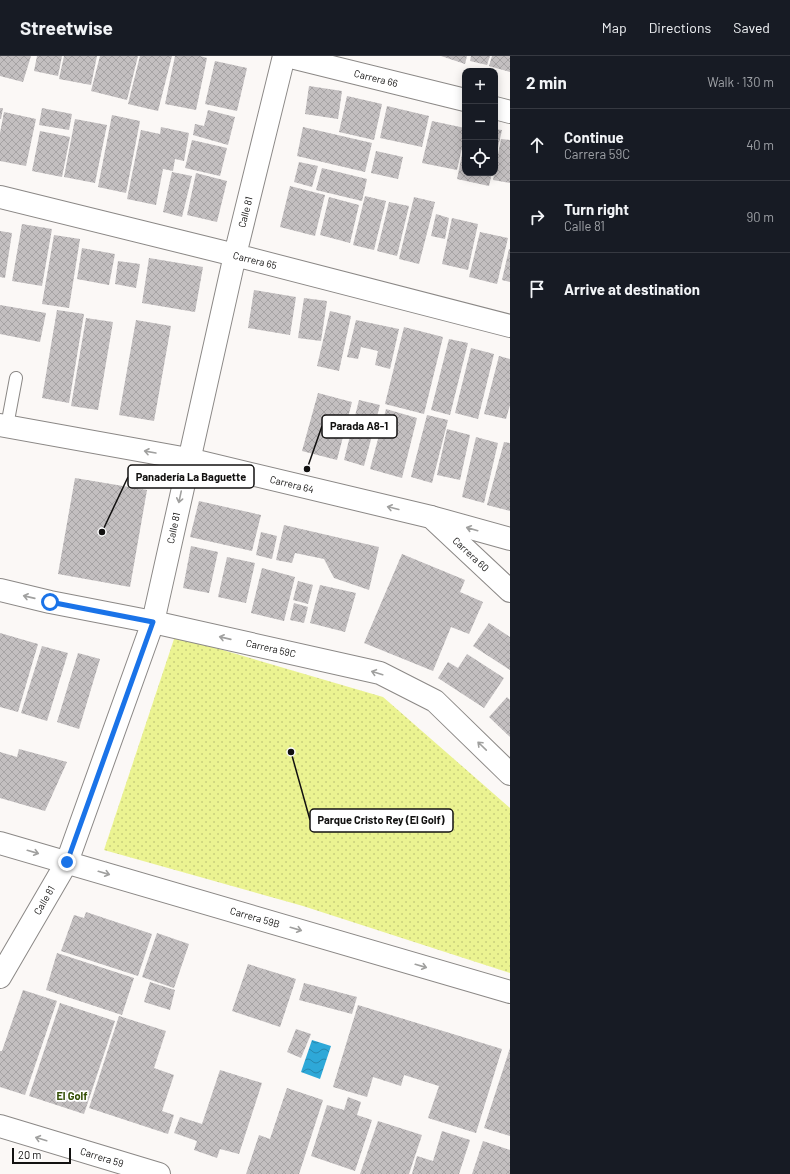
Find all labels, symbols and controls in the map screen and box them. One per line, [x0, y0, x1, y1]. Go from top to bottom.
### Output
text: Streetwise [20, 16, 113, 39]
text: Map [602, 19, 627, 36]
text: Directions [649, 19, 711, 36]
text: Saved [733, 19, 770, 36]
street label: Carrera 66 [353, 67, 399, 89]
map controls [462, 68, 498, 176]
button: + [462, 68, 498, 104]
text: 2 min [526, 72, 567, 92]
text: Walk · 130 m [707, 74, 774, 90]
button: − [462, 104, 498, 140]
text: Continue [564, 128, 624, 146]
icon: ahead [526, 134, 548, 156]
text: 40 m [746, 137, 774, 153]
button: locate [462, 140, 498, 176]
text: Carrera 59C [564, 146, 630, 162]
street label: Calle 81 [235, 195, 255, 229]
text: Turn right [564, 200, 629, 218]
icon: right [526, 206, 548, 228]
text: 90 m [747, 209, 774, 225]
text: Calle 81 [564, 218, 605, 234]
street label: Carrera 65 [232, 249, 278, 271]
icon: arrive [526, 278, 548, 300]
text: Arrive at destination [564, 280, 700, 298]
callout: Parada A8-1 [322, 415, 397, 438]
text: Parada A8-1 [330, 419, 388, 432]
one-way arrow [144, 448, 157, 456]
callout: Panadería La Baguette [128, 465, 254, 488]
text: Panadería La Baguette [136, 470, 246, 483]
street label: Carrera 64 [269, 473, 315, 495]
one-way arrow [176, 490, 184, 503]
one-way arrow [387, 504, 400, 512]
street label: Calle 81 [164, 511, 182, 545]
one-way arrow [466, 525, 479, 532]
street label: Carrera 60 [450, 534, 492, 574]
one-way arrow [23, 593, 36, 600]
route start [41, 593, 59, 611]
one-way arrow [218, 633, 231, 641]
street label: Carrera 59C [245, 636, 297, 660]
one-way arrow [371, 669, 384, 676]
one-way arrow [477, 742, 487, 751]
callout: Parque Cristo Rey (El Golf) [310, 809, 453, 832]
text: Parque Cristo Rey (El Golf) [317, 813, 445, 826]
one-way arrow [27, 849, 40, 857]
route end [58, 853, 76, 871]
one-way arrow [97, 870, 110, 877]
street label: Calle 81 [31, 883, 57, 917]
street label: Carrera 59B [229, 904, 281, 930]
one-way arrow [289, 926, 302, 933]
one-way arrow [414, 963, 427, 970]
district label: El Golf [56, 1089, 88, 1102]
one-way arrow [35, 1135, 48, 1142]
street label: Carrera 59 [79, 1145, 125, 1169]
scale bar [12, 1146, 71, 1165]
text: 20 m [18, 1148, 41, 1161]

